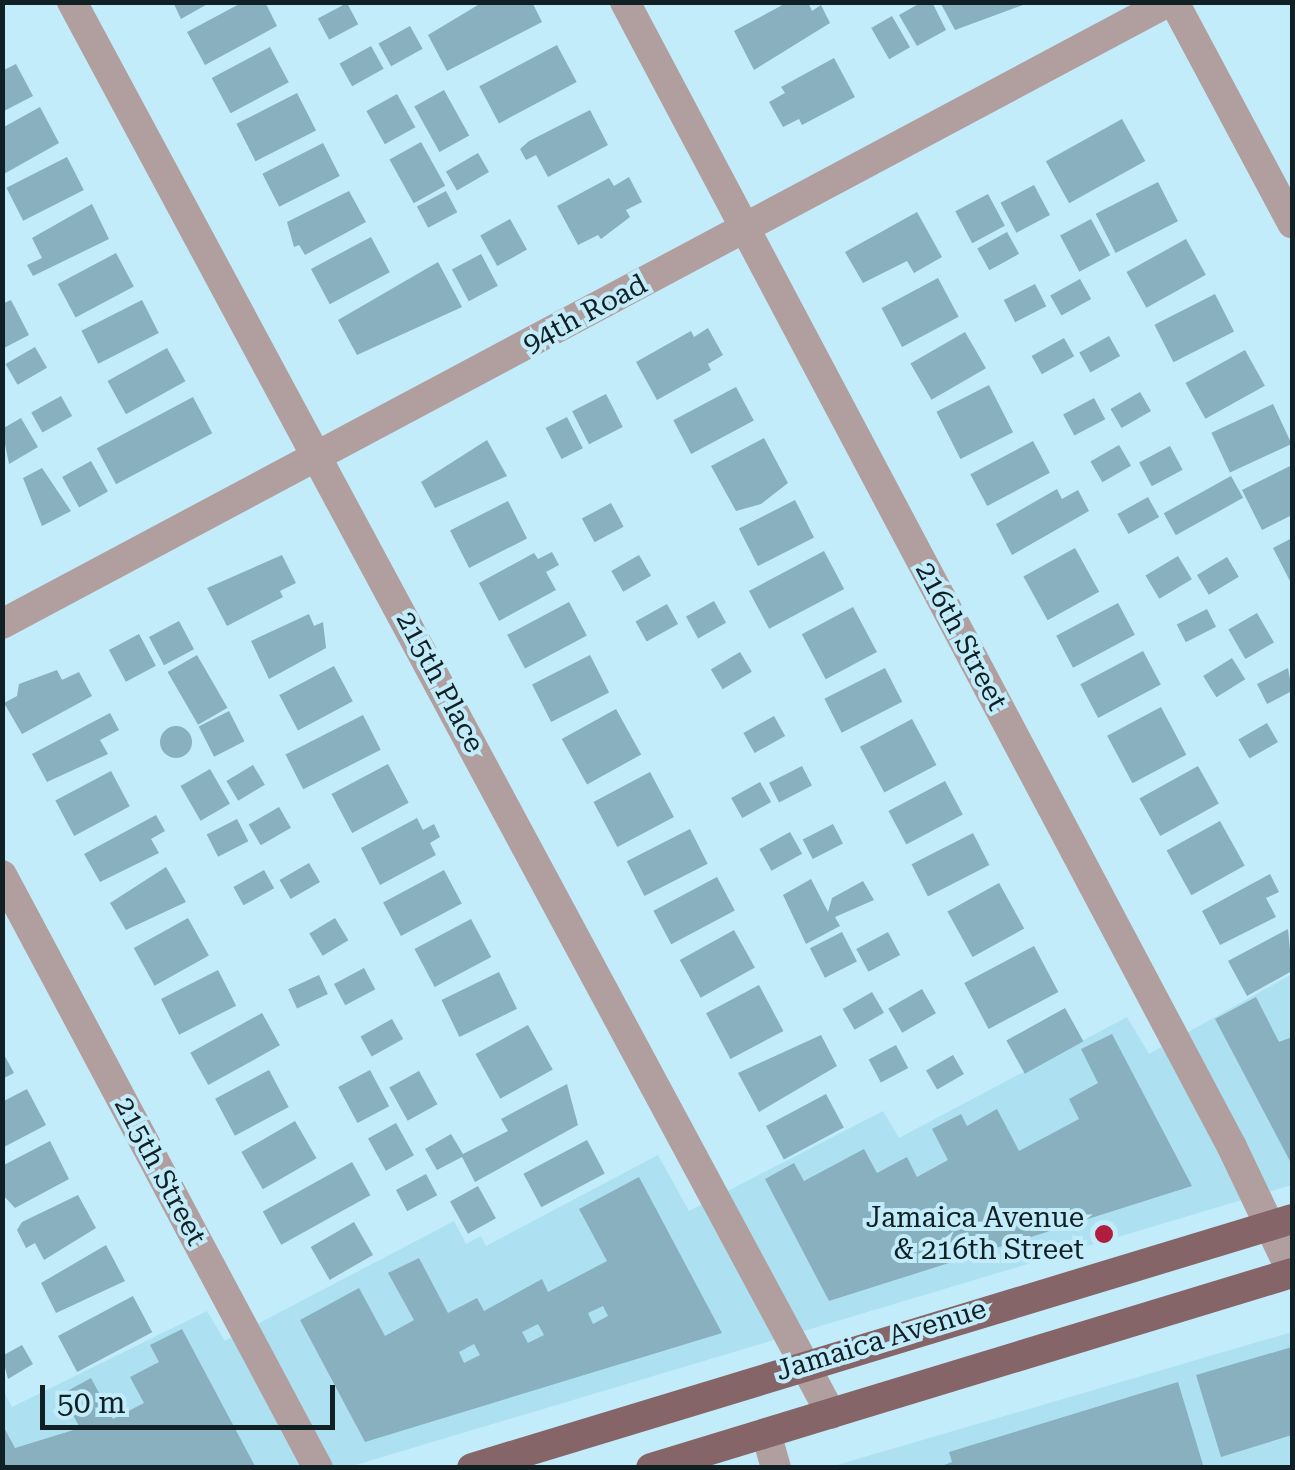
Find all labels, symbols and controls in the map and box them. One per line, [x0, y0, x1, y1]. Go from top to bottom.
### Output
street label: 94th Road [517, 267, 653, 361]
street label: 216th Street [908, 556, 1014, 716]
street label: 215th Place [389, 606, 491, 758]
street label: 215th Street [107, 1091, 213, 1251]
place label: Jamaica Avenue & 216th Street [866, 1201, 1084, 1267]
marker: Jamaica Avenue & 216th Street [1093, 1223, 1115, 1245]
street label: Jamaica Avenue [772, 1292, 990, 1388]
scale bar [45, 1365, 340, 1427]
text: 50 m [57, 1385, 126, 1420]

